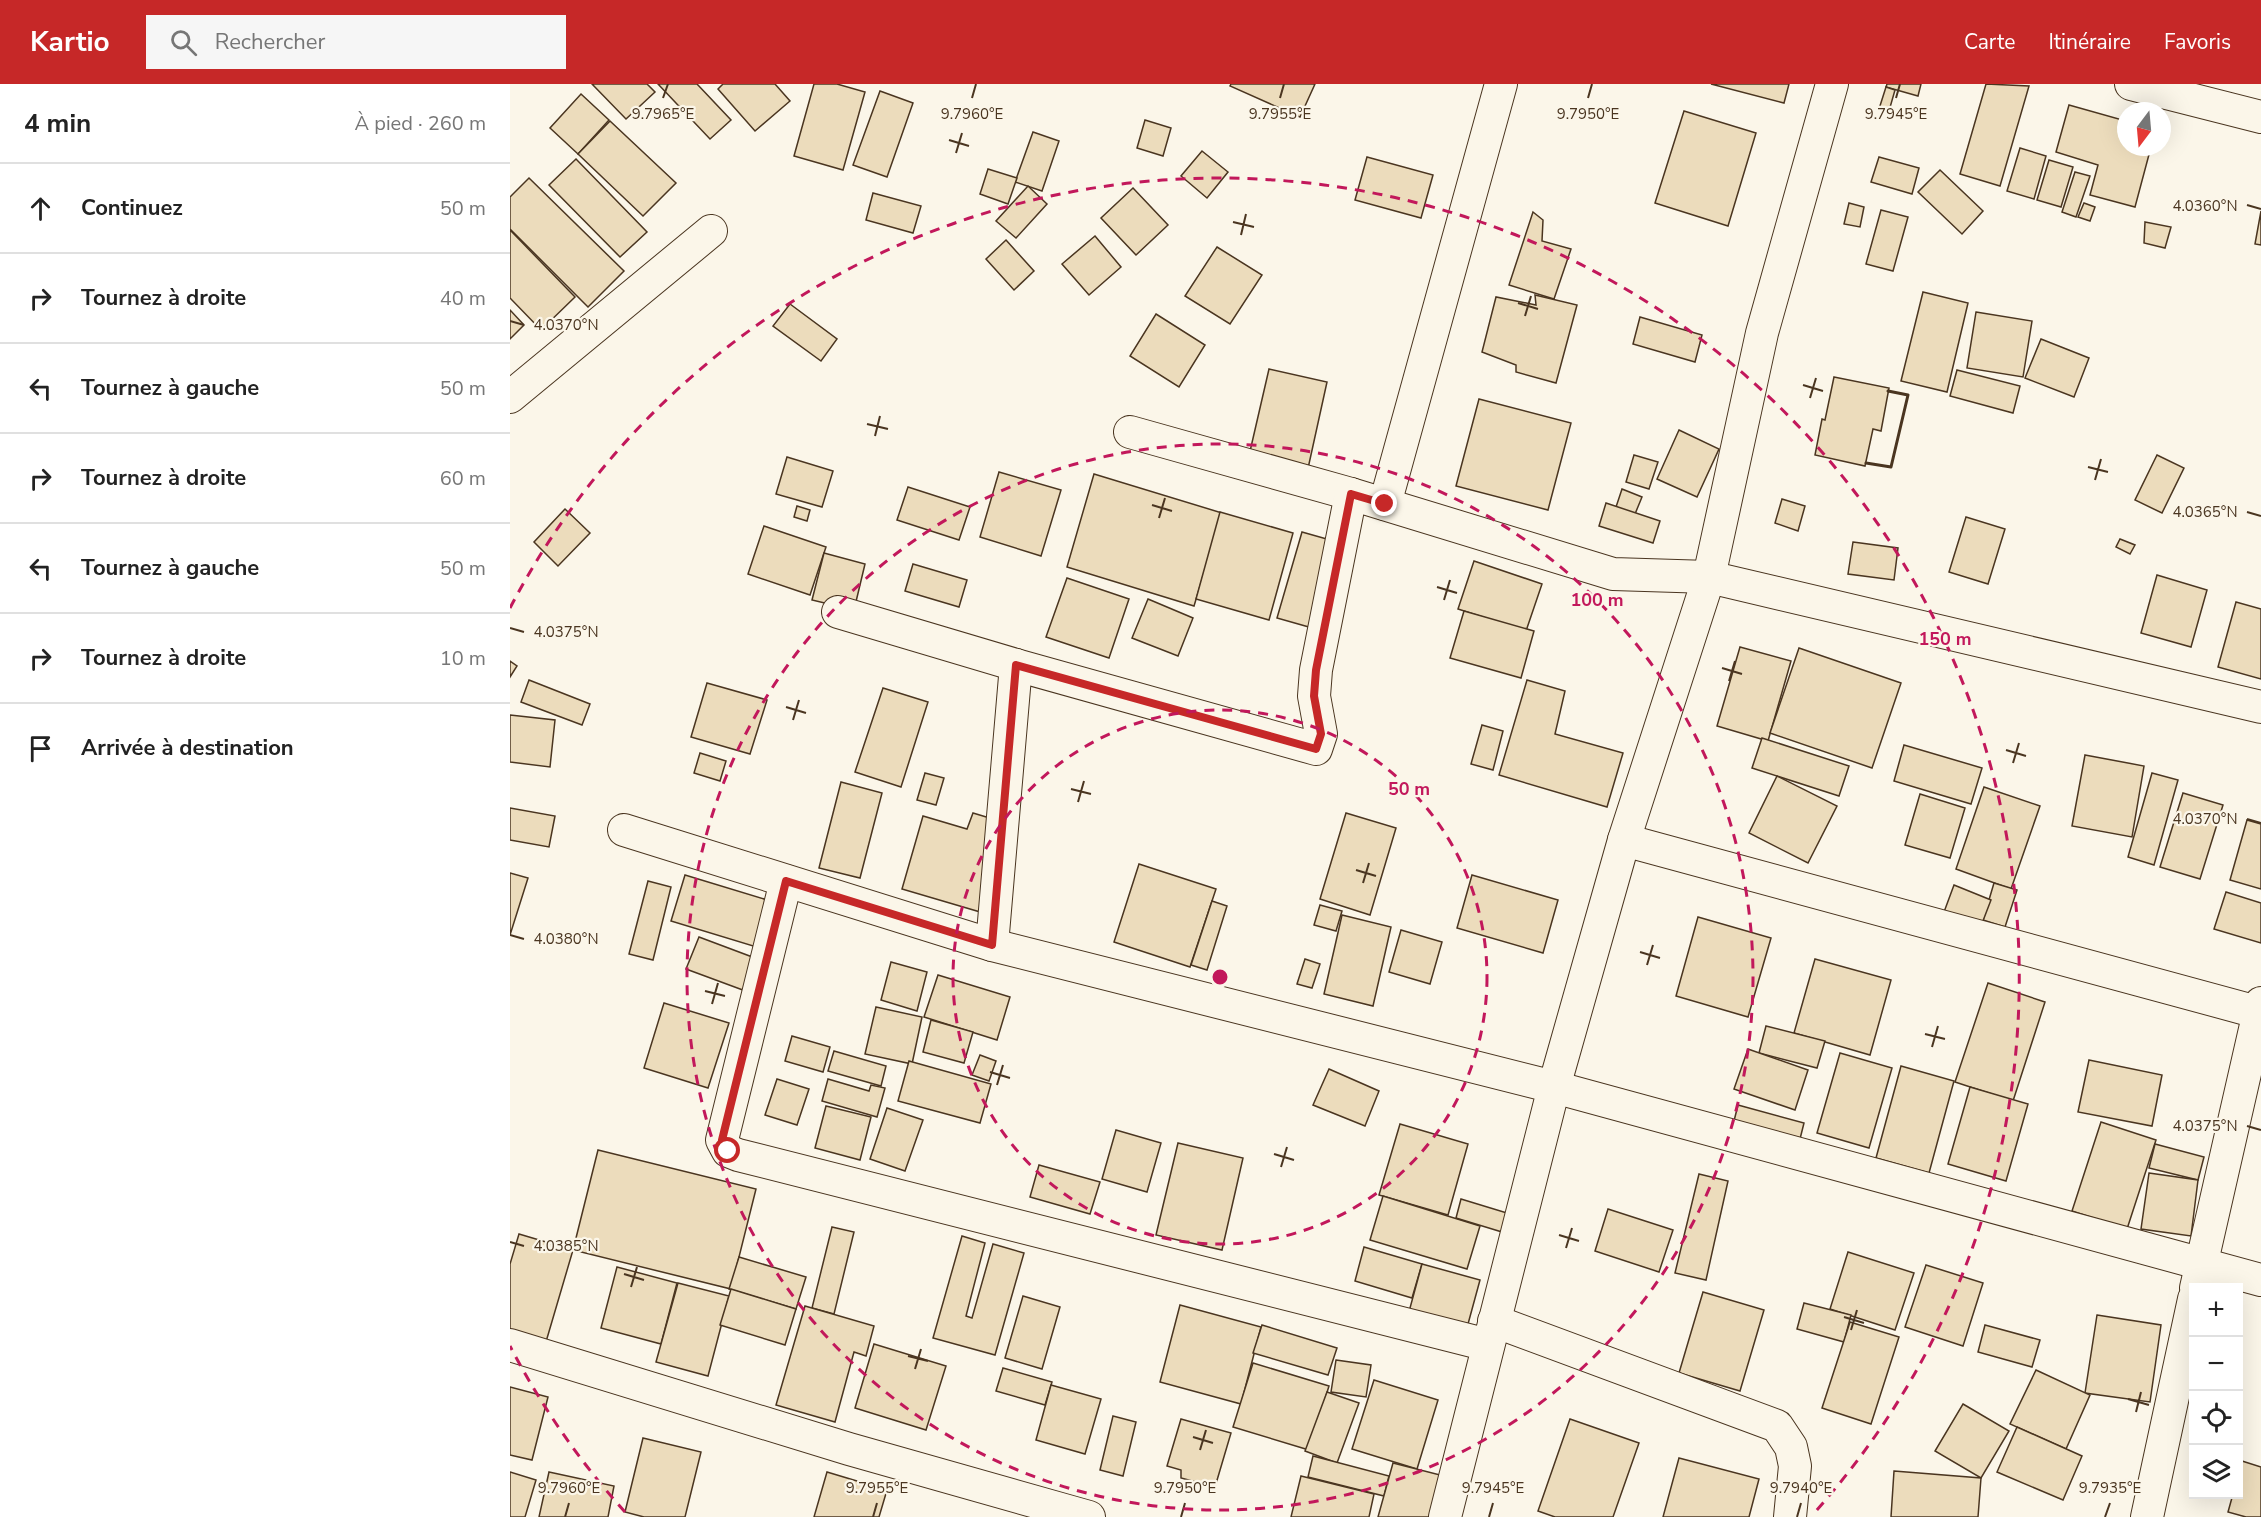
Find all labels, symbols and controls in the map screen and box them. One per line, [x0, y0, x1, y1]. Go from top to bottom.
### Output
search box [146, 15, 566, 69]
text: Kartio [30, 23, 110, 61]
icon: search [167, 26, 200, 59]
text: Rechercher [215, 27, 325, 57]
text: Carte [1964, 28, 2015, 56]
text: Itinéraire [2048, 28, 2131, 56]
text: Favoris [2164, 28, 2231, 56]
north arrow [2117, 102, 2171, 156]
text: 9.7965°E [632, 104, 694, 124]
text: 9.7960°E [941, 104, 1003, 124]
text: 9.7955°E [1249, 104, 1311, 124]
text: 9.7950°E [1557, 104, 1619, 124]
text: 9.7945°E [1865, 104, 1927, 124]
text: 4 min [24, 106, 91, 141]
text: À pied · 260 m [355, 110, 486, 137]
icon: ahead [24, 192, 57, 225]
text: Continuez [81, 193, 183, 223]
text: 50 m [440, 195, 486, 222]
text: 4.0360°N [2172, 196, 2238, 216]
icon: right [24, 282, 57, 315]
text: Tournez à droite [81, 283, 246, 313]
text: 40 m [440, 285, 486, 312]
text: 4.0370°N [533, 315, 599, 335]
icon: left [24, 372, 57, 405]
text: Tournez à gauche [81, 373, 259, 403]
text: 50 m [440, 375, 486, 402]
icon: right [24, 462, 57, 495]
text: Tournez à droite [81, 463, 246, 493]
text: 60 m [440, 465, 486, 492]
route end [1371, 490, 1397, 516]
text: 4.0365°N [2172, 502, 2238, 522]
icon: left [24, 552, 57, 585]
text: Tournez à gauche [81, 553, 259, 583]
text: 50 m [440, 555, 486, 582]
text: 100 m [1570, 588, 1624, 612]
text: 4.0375°N [533, 622, 599, 642]
text: 150 m [1918, 627, 1972, 651]
icon: right [24, 642, 57, 675]
text: Tournez à droite [81, 643, 246, 673]
text: 10 m [440, 645, 486, 672]
icon: arrive [24, 732, 57, 765]
text: Arrivée à destination [81, 733, 294, 763]
text: 50 m [1388, 777, 1430, 801]
text: 4.0370°N [2172, 809, 2238, 829]
text: 4.0380°N [533, 929, 599, 949]
centre of rings [1210, 967, 1230, 987]
text: 4.0375°N [2172, 1116, 2238, 1136]
route start [714, 1137, 740, 1163]
text: 4.0385°N [533, 1236, 599, 1256]
map controls [2189, 1283, 2243, 1499]
button: + [2189, 1283, 2243, 1337]
button: − [2189, 1337, 2243, 1391]
button: locate [2189, 1391, 2243, 1445]
button: layers [2189, 1445, 2243, 1499]
text: 9.7960°E [538, 1478, 600, 1498]
text: 9.7955°E [846, 1478, 908, 1498]
text: 9.7950°E [1154, 1478, 1216, 1498]
text: 9.7945°E [1462, 1478, 1524, 1498]
text: 9.7940°E [1770, 1478, 1832, 1498]
text: 9.7935°E [2079, 1478, 2141, 1498]

